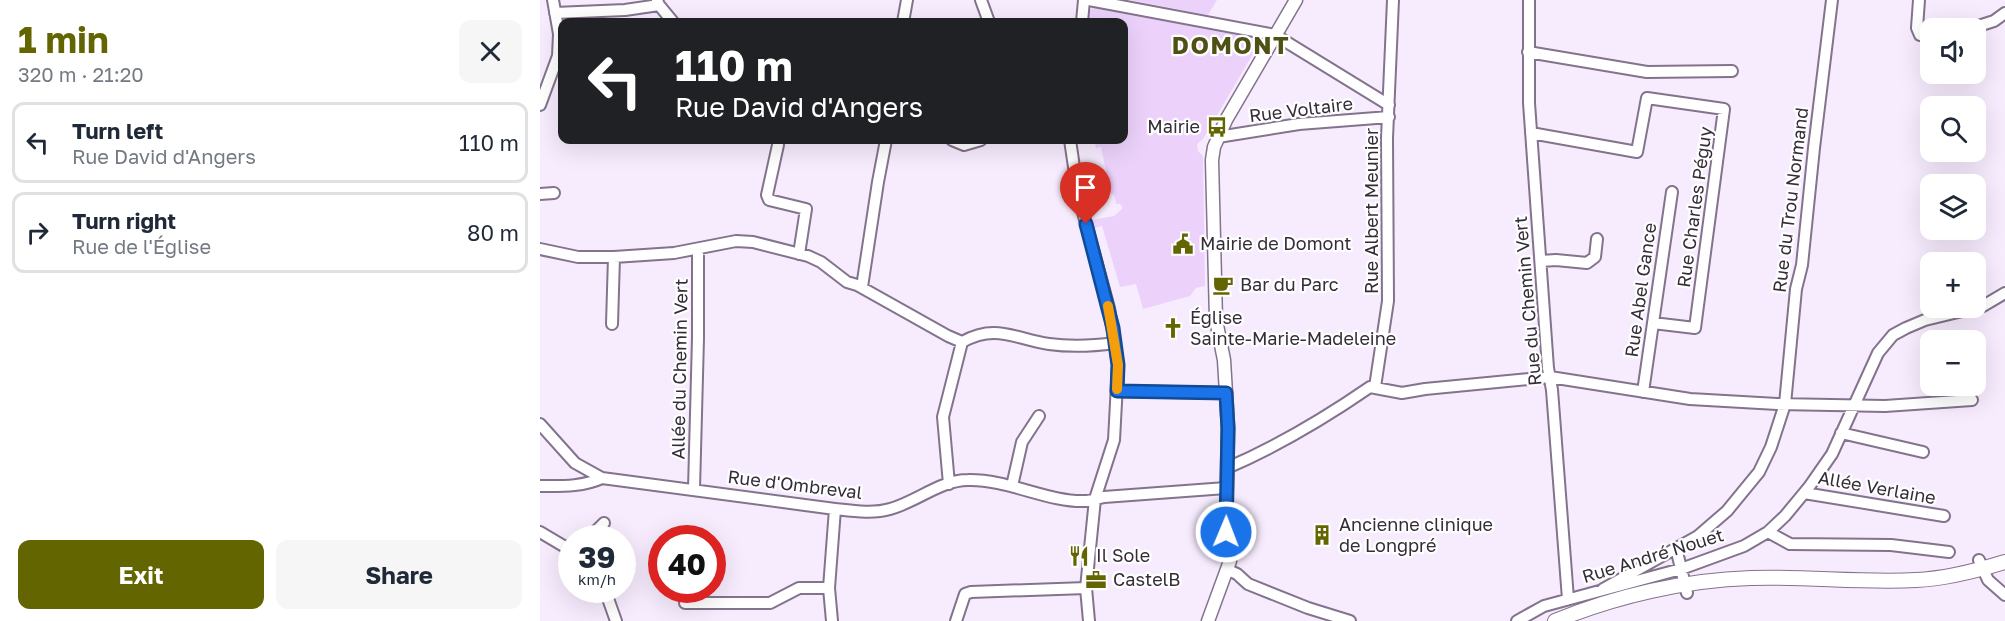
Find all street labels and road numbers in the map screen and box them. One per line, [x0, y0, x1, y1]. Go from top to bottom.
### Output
street label: Rue Voltaire [1248, 92, 1354, 126]
street label: Rue du Trou Normand [1768, 106, 1812, 294]
street label: Rue Charles Péguy [1672, 125, 1716, 289]
street label: Rue Albert Meunier [1360, 128, 1382, 294]
street label: Rue du Chemin Vert [1509, 215, 1545, 387]
street label: Rue Abel Gance [1620, 221, 1660, 359]
street label: Allée du Chemin Vert [666, 278, 692, 460]
street label: Rue d'Ombreval [727, 465, 864, 503]
street label: Allée Verlaine [1817, 466, 1938, 508]
street label: Rue André Nouet [1579, 523, 1726, 587]

